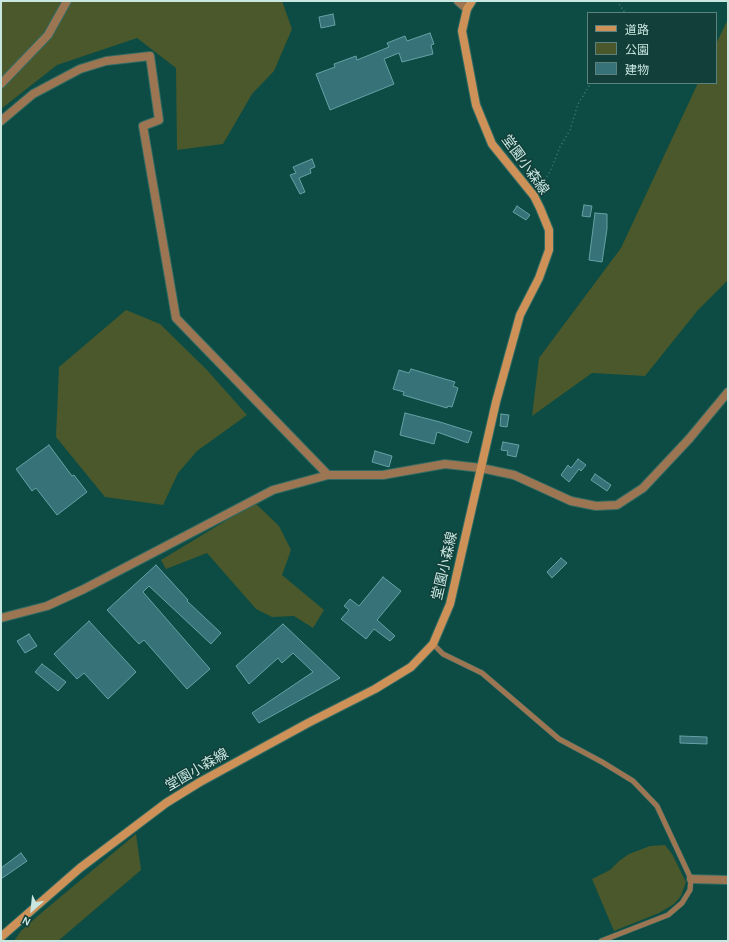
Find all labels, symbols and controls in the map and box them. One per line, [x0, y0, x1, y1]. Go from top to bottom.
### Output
legend [587, 12, 717, 84]
text: 道路 [625, 23, 649, 37]
text: 公園 [625, 43, 649, 57]
text: 建物 [625, 63, 649, 77]
street label: 堂園小森線 [498, 132, 552, 198]
street label: 堂園小森線 [429, 530, 461, 602]
street label: 堂園小森線 [162, 745, 232, 795]
north arrow [12, 890, 52, 930]
text: N [20, 914, 33, 929]

